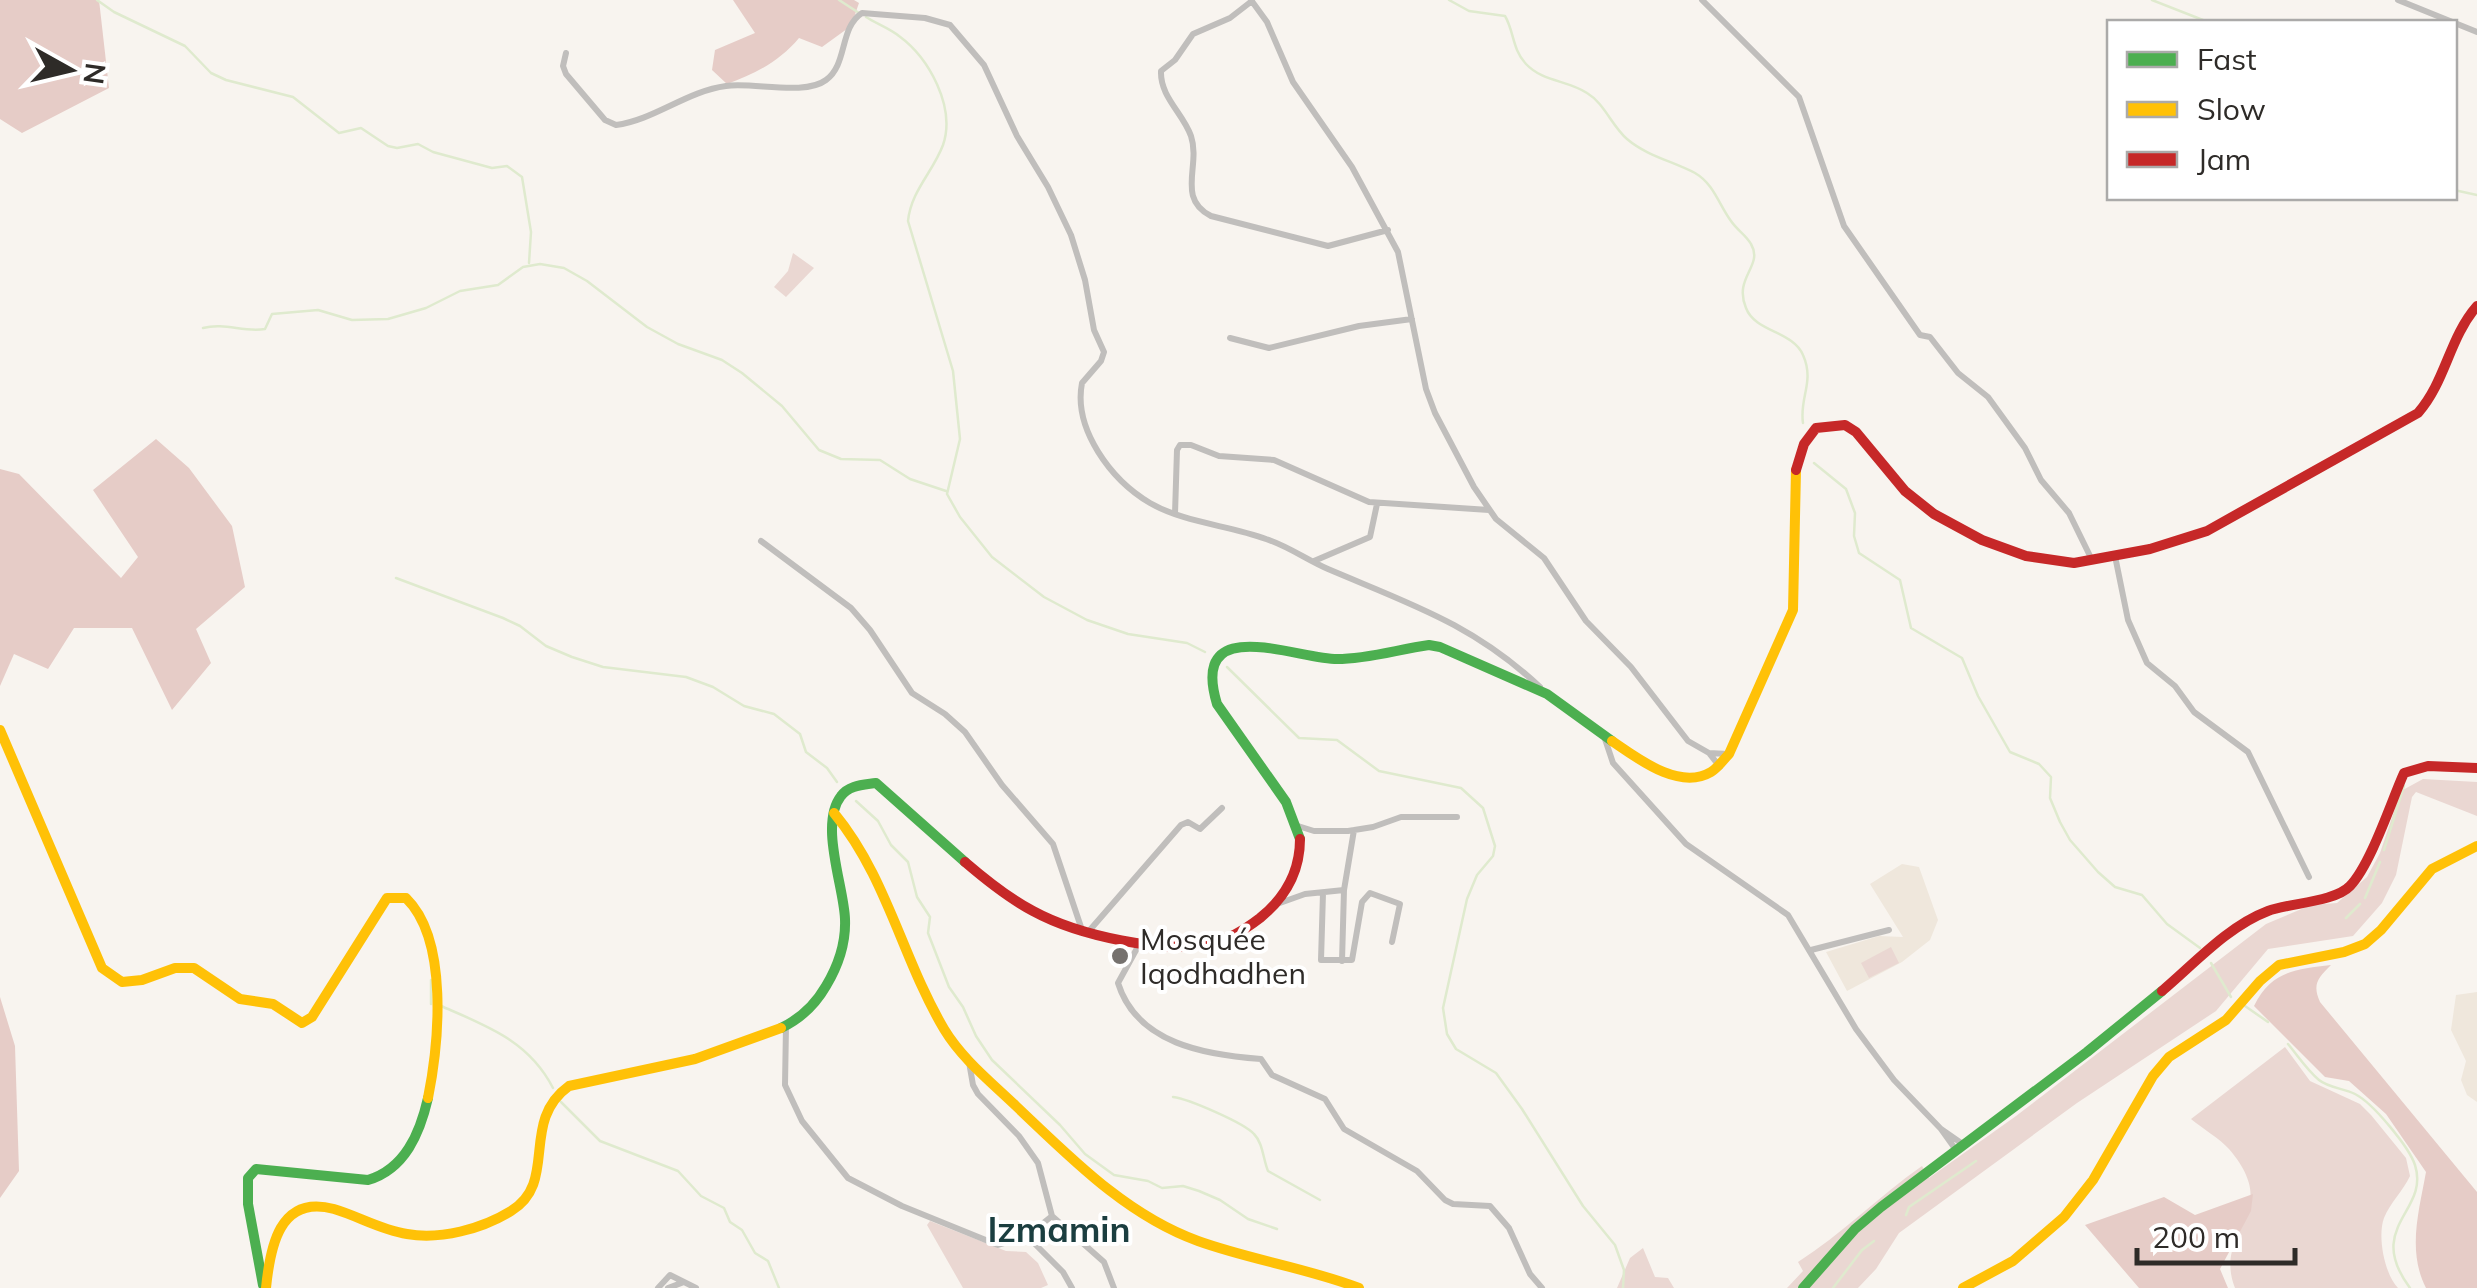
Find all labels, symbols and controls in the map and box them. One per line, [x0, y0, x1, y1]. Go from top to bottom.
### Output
north arrow [20, 20, 120, 120]
legend [2107, 20, 2457, 200]
text: Fast [2197, 40, 2257, 78]
text: N [76, 61, 114, 86]
text: Slow [2197, 90, 2266, 128]
text: Jam [2197, 140, 2251, 178]
place label: Mosquée Iqodhadhen [1140, 920, 1306, 992]
marker: Mosquée Iqodhadhen [1109, 945, 1131, 967]
scale bar [2137, 1203, 2294, 1265]
district label: Izmamin [987, 1207, 1131, 1251]
text: 200 m [2152, 1218, 2240, 1256]

